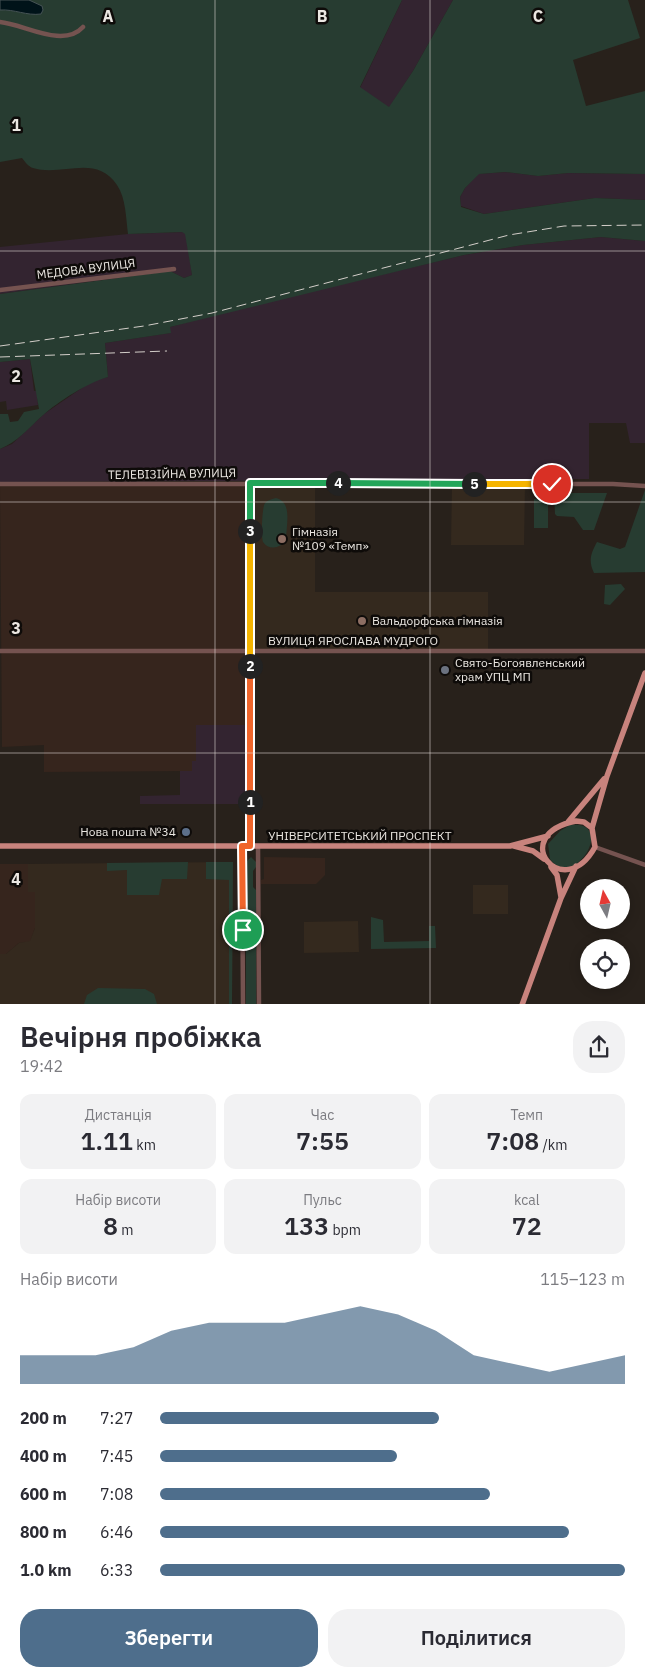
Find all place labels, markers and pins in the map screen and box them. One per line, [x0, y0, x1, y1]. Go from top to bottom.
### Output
pin [531, 463, 573, 505]
pin: 4 [326, 470, 350, 496]
pin: 5 [462, 472, 486, 496]
pin: 3 [238, 518, 262, 544]
place label: Гімназія №109 «Темп» [292, 524, 369, 553]
marker: Гімназія №109 «Темп» [276, 533, 288, 545]
place label: Вальдорфська гімназія [372, 613, 503, 628]
marker: Вальдорфська гімназія [356, 615, 368, 627]
pin: 2 [238, 654, 262, 678]
place label: Свято-Богоявленський храм УПЦ МП [455, 655, 585, 684]
marker: Свято-Богоявленський храм УПЦ МП [439, 664, 451, 676]
pin: 1 [238, 790, 262, 814]
place label: Нова пошта №34 [80, 824, 176, 839]
marker: Нова пошта №34 [180, 826, 192, 838]
pin [222, 909, 264, 951]

